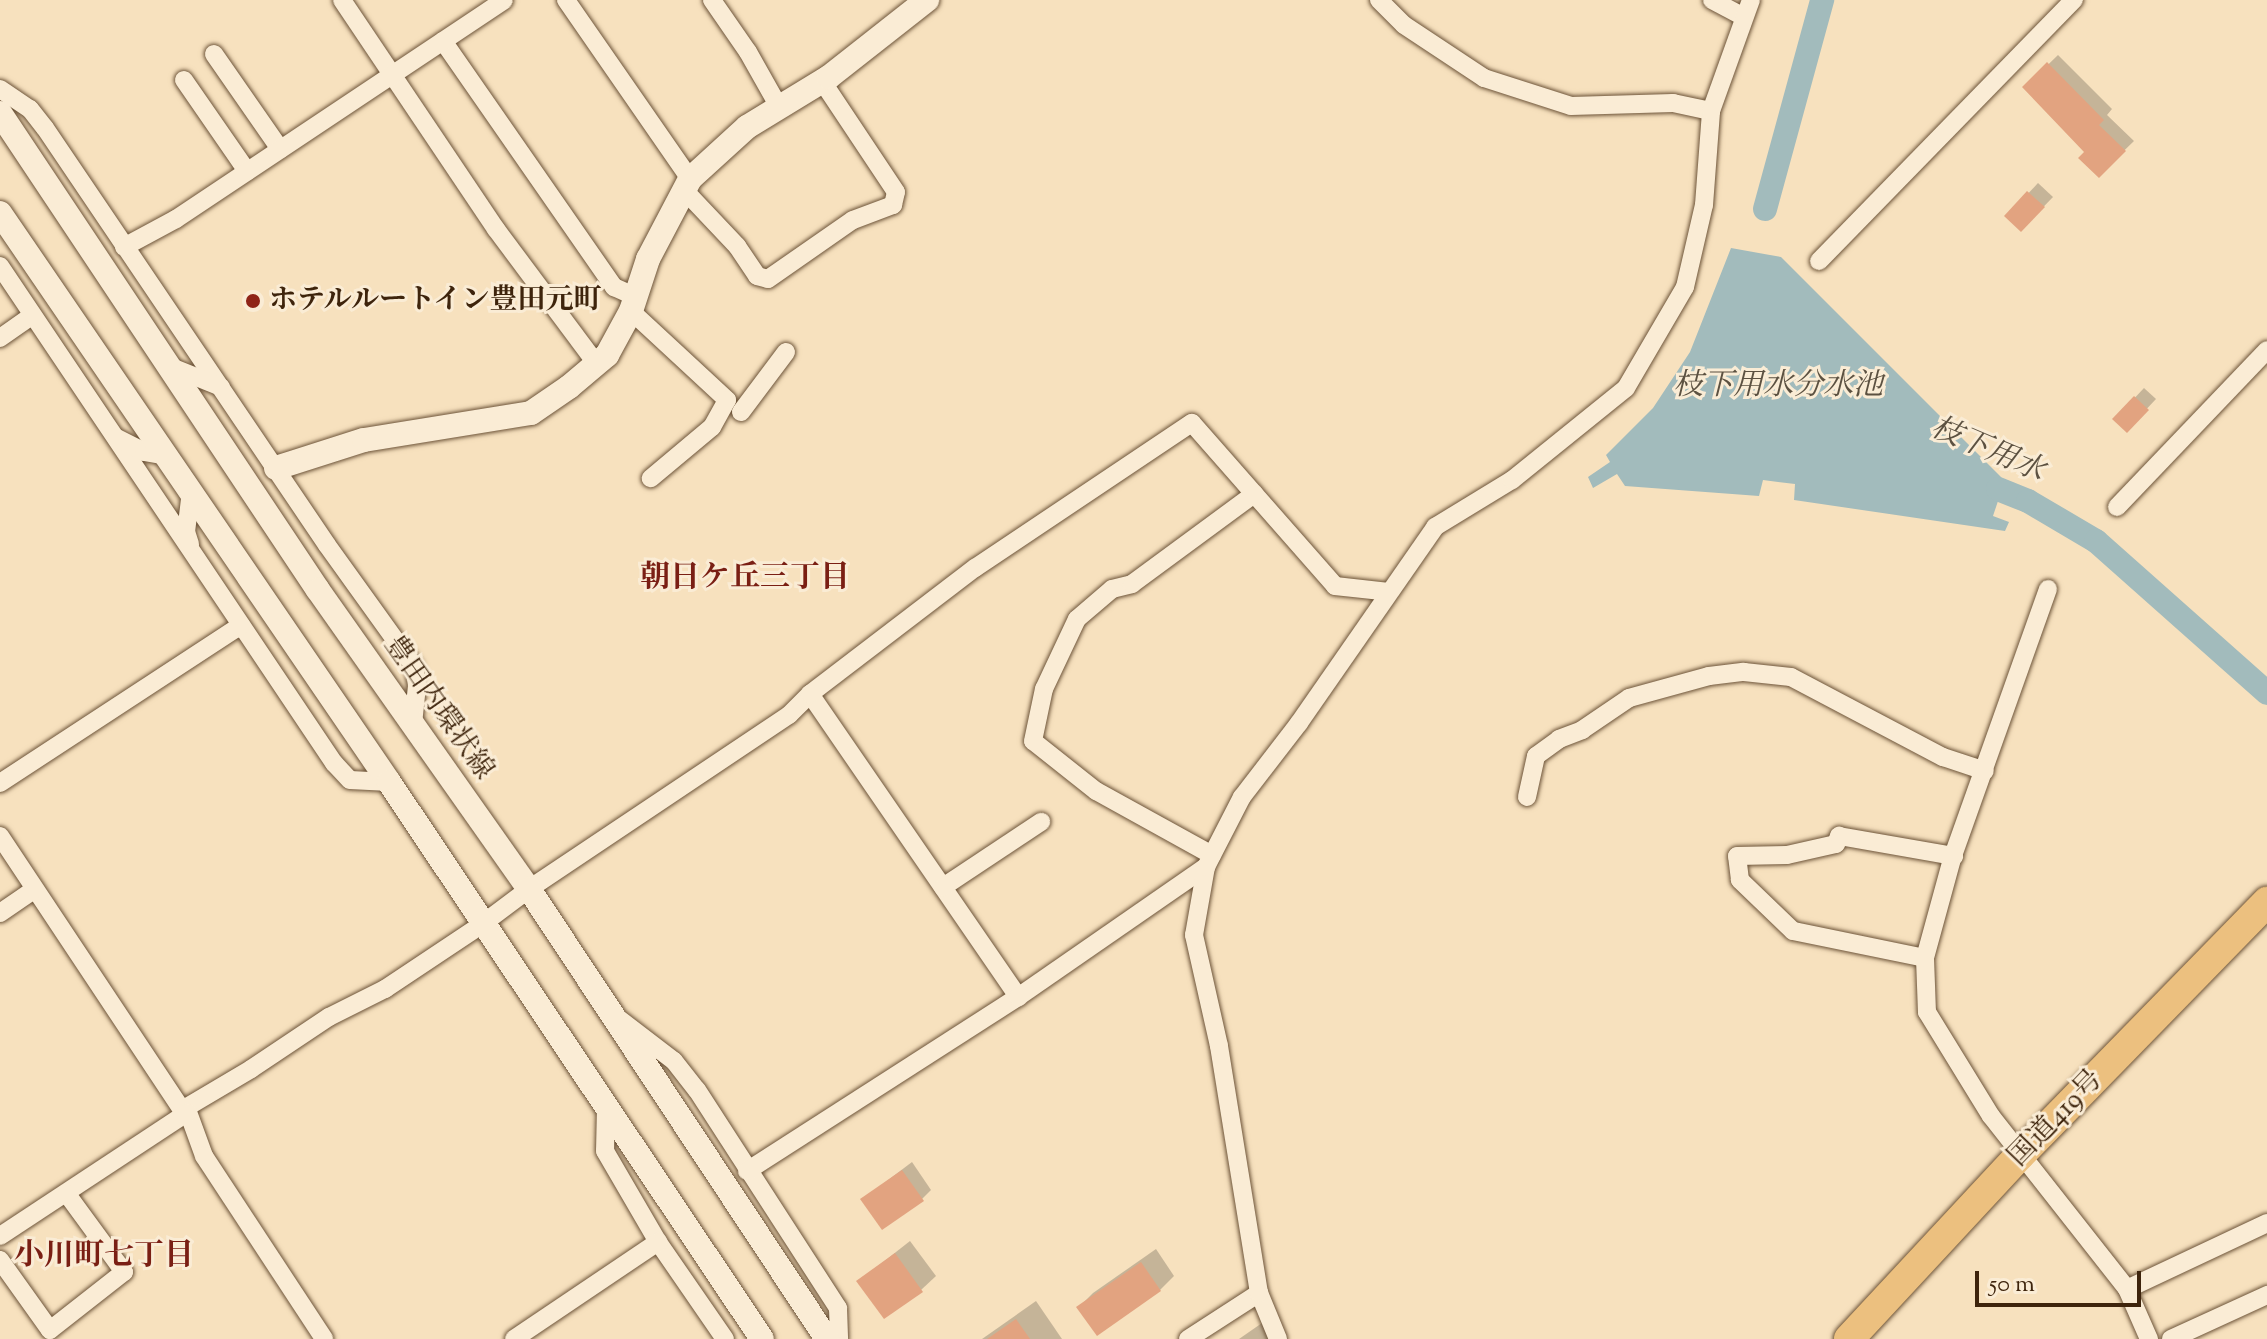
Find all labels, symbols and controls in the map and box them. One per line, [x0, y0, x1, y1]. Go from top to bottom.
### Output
place label: ホテルルートイン豊田元町 [269, 284, 605, 318]
marker: ホテルルートイン豊田元町 [244, 292, 262, 310]
water label: 枝下用水分水池 [1673, 369, 1883, 405]
water label: 枝下用水 [1925, 411, 2049, 491]
district label: 朝日ケ丘三丁目 [640, 561, 850, 597]
street label: 豊田内環状線 [376, 630, 500, 786]
street label: 国道419号 [2002, 1064, 2110, 1174]
district label: 小川町七丁目 [14, 1239, 194, 1275]
scale bar [1979, 1255, 2145, 1305]
text: 50 m [1989, 1268, 2035, 1302]

